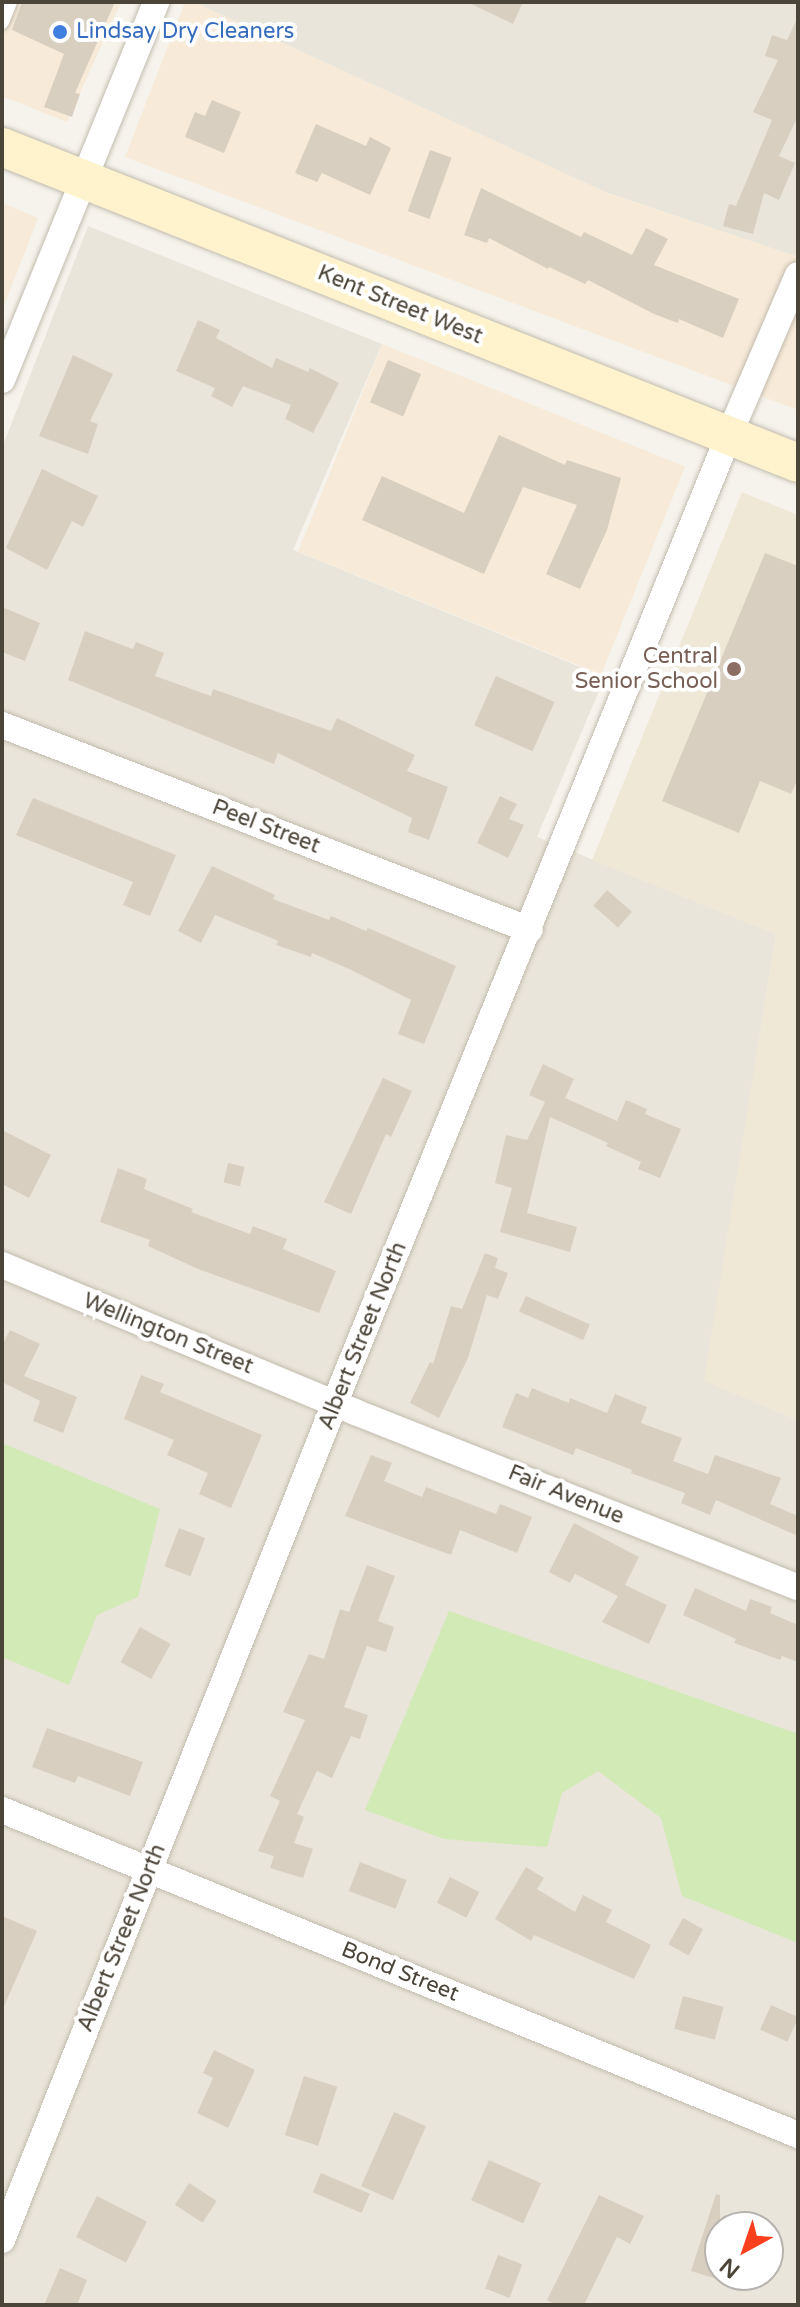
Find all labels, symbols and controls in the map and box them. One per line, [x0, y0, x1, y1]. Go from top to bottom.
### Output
place label: Lindsay Dry Cleaners [76, 19, 294, 45]
marker: Lindsay Dry Cleaners [51, 23, 69, 41]
street label: Kent Street West [314, 260, 486, 350]
place label: Central Senior School [575, 643, 718, 694]
marker: Central Senior School [725, 660, 743, 678]
street label: Peel Street [208, 794, 324, 860]
street label: Albert Street North [313, 1238, 413, 1434]
street label: Wellington Street [79, 1288, 257, 1380]
street label: Fair Avenue [504, 1460, 628, 1530]
street label: Albert Street North [72, 1840, 172, 2036]
street label: Bond Street [337, 1936, 463, 2008]
north arrow [704, 2211, 784, 2291]
text: N [715, 2252, 745, 2283]

